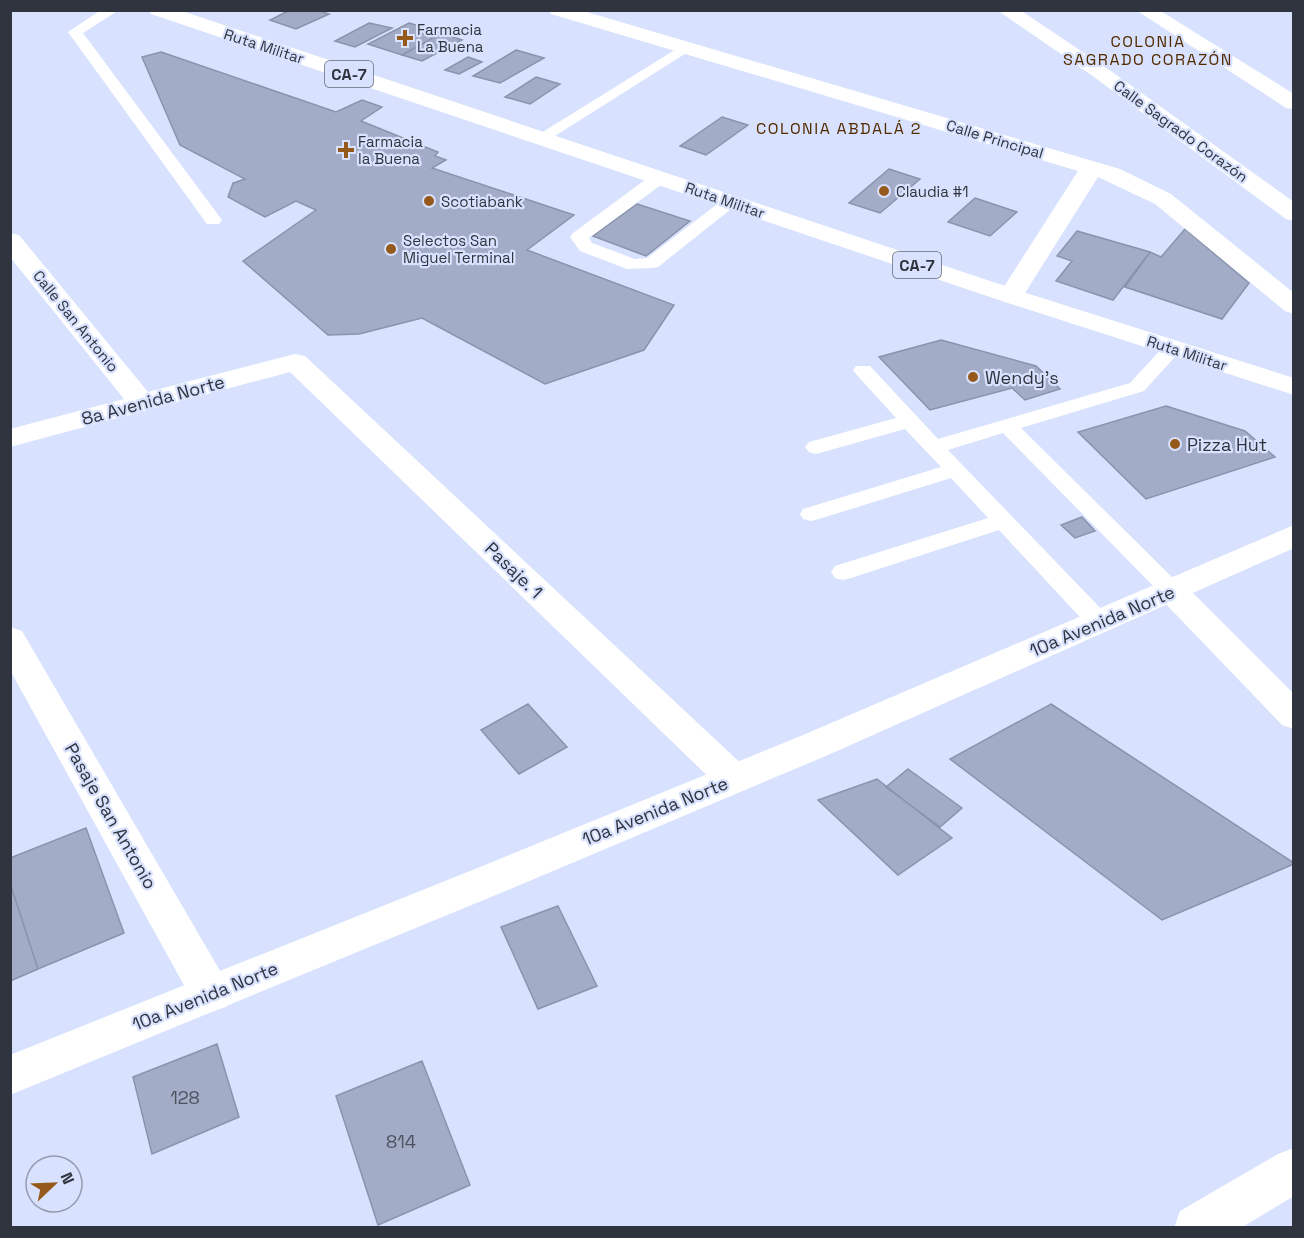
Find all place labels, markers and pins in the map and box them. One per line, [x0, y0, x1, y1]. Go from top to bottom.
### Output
place label: Farmacia La Buena [417, 20, 484, 56]
marker: Farmacia La Buena [398, 31, 412, 45]
place label: Farmacia la Buena [358, 132, 423, 168]
marker: Farmacia la Buena [339, 143, 353, 157]
place label: Claudia #1 [896, 182, 968, 201]
marker: Claudia #1 [877, 184, 891, 198]
place label: Scotiabank [441, 192, 523, 211]
marker: Scotiabank [422, 194, 436, 208]
place label: Selectos San Miguel Terminal [403, 231, 514, 267]
marker: Selectos San Miguel Terminal [384, 242, 398, 256]
place label: Wendy's [985, 366, 1059, 389]
marker: Wendy's [966, 370, 980, 384]
place label: Pizza Hut [1187, 433, 1267, 456]
marker: Pizza Hut [1168, 437, 1182, 451]

